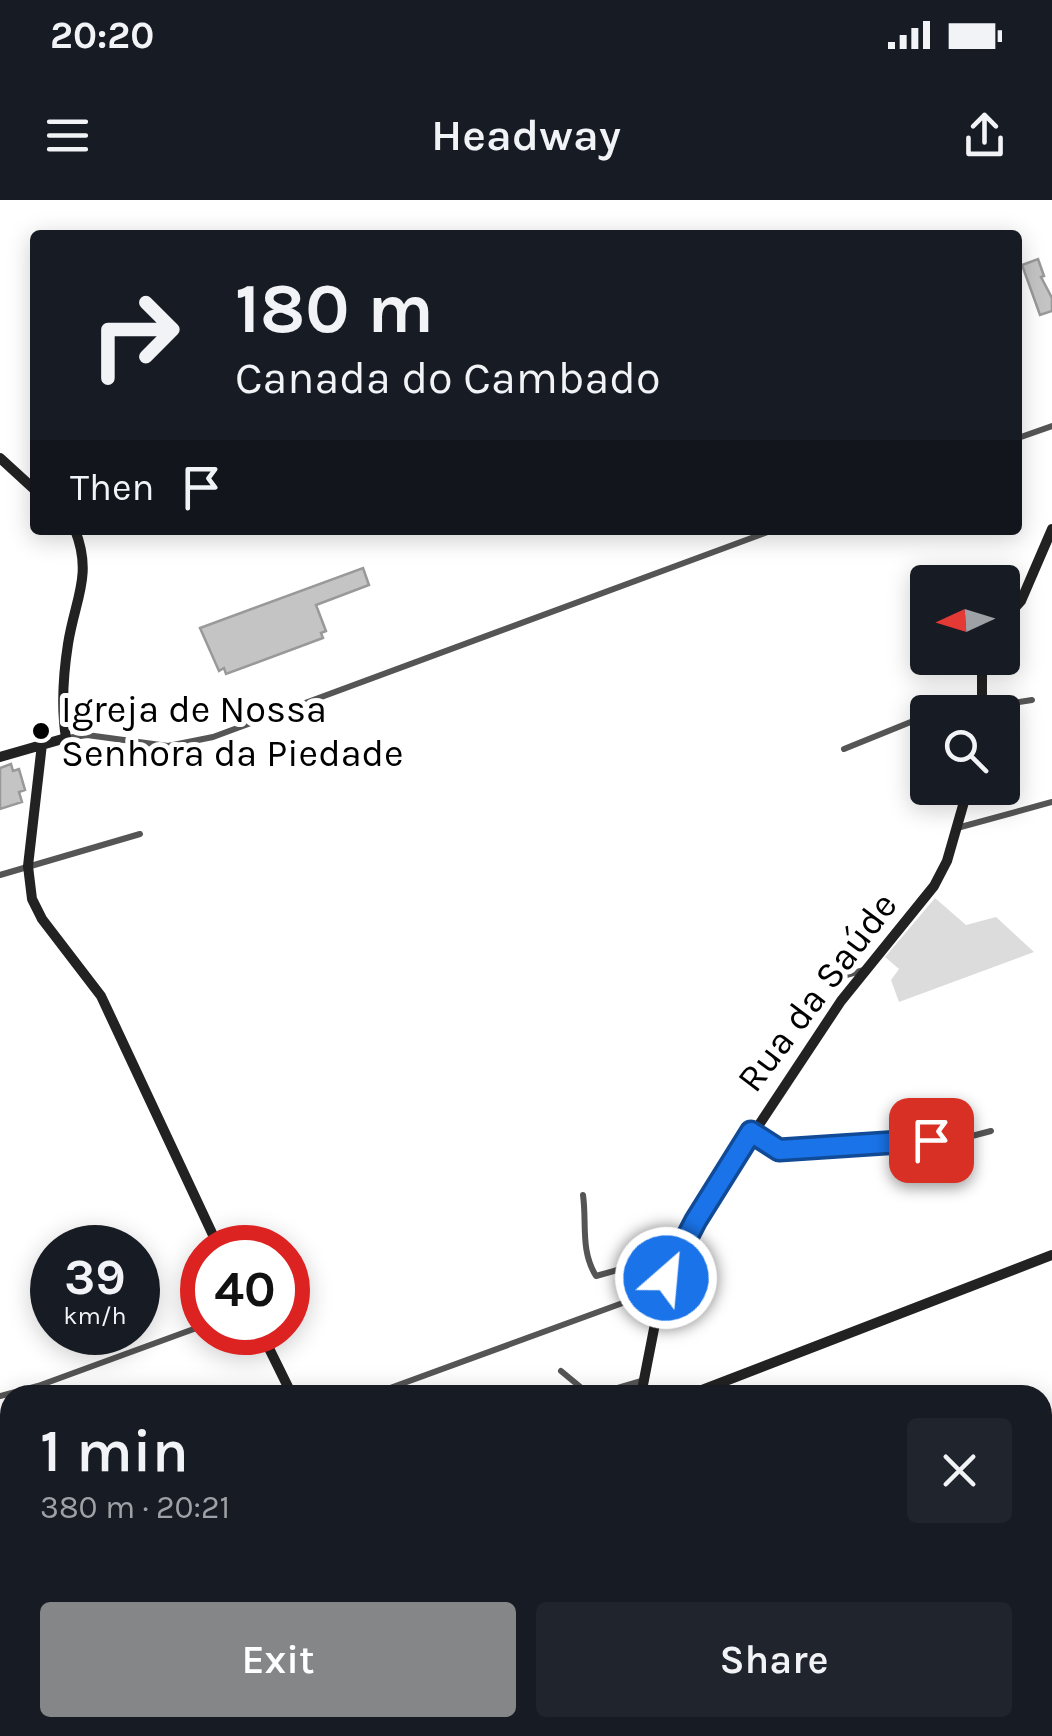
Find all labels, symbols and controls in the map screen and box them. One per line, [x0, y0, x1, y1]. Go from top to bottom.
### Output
text: 20:20 [50, 13, 154, 58]
icon: menu [40, 108, 95, 163]
icon: share [957, 108, 1012, 163]
text: Headway [431, 109, 621, 161]
text: 180 m [235, 268, 434, 350]
icon: right [70, 270, 200, 400]
text: Canada do Cambado [235, 352, 661, 404]
icon: arrive [174, 460, 229, 515]
text: Then [70, 465, 154, 510]
north arrow [910, 565, 1020, 675]
map controls [910, 565, 1020, 805]
place label: Igreja de Nossa Senhora da Piedade [61, 687, 404, 776]
button: search [910, 695, 1020, 805]
marker: Igreja de Nossa Senhora da Piedade [30, 720, 52, 742]
street label: Rua da Saúde [728, 884, 906, 1100]
pin [889, 1098, 974, 1183]
icon: arrive [904, 1113, 959, 1168]
speed limit sign: 40 [180, 1225, 310, 1355]
position arrow [614, 1226, 718, 1330]
text: 39 [64, 1248, 126, 1307]
text: km/h [63, 1301, 127, 1330]
text: 1 min [40, 1416, 189, 1486]
button: close [907, 1418, 1012, 1523]
text: 380 m · 20:21 [40, 1489, 230, 1526]
button: Exit [40, 1602, 516, 1717]
button: Share [536, 1602, 1012, 1717]

